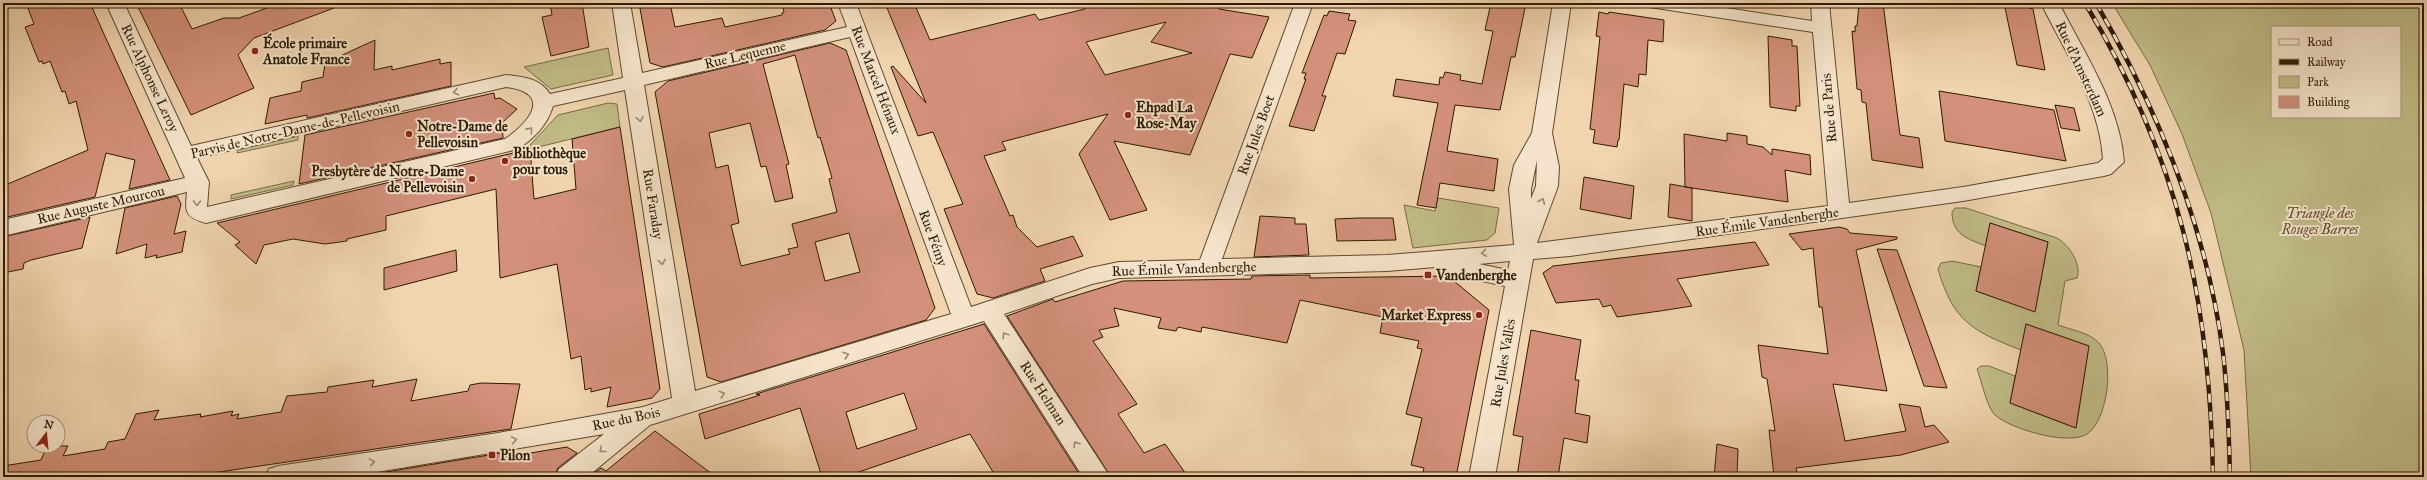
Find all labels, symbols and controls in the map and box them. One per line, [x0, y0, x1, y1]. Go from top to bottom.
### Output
street label: Rue d'Amsterdam [2052, 19, 2111, 119]
street label: Rue Alphonse Leroy [117, 21, 183, 135]
street label: Rue Marcel Hénaux [847, 23, 905, 137]
legend [2271, 26, 2401, 118]
place label: École primaire Anatole France [262, 33, 350, 68]
text: Road [2307, 35, 2333, 49]
street label: Rue Lequenne [703, 37, 788, 74]
marker: École primaire Anatole France [250, 46, 260, 56]
text: Railway [2307, 55, 2346, 69]
street label: Rue de Paris [1817, 73, 1841, 143]
text: Park [2307, 75, 2329, 89]
one-way arrow [453, 88, 460, 96]
street label: Rue Jules Boet [1234, 93, 1279, 178]
text: Building [2307, 95, 2350, 110]
street label: Parvis de Notre-Dame-de-Pellevoisin [189, 98, 402, 162]
place label: Ehpad La Rose-May [1136, 99, 1198, 133]
marker: Ehpad La Rose-May [1123, 110, 1133, 120]
one-way arrow [635, 116, 644, 122]
place label: Notre-Dame de Pellevoisin [417, 118, 508, 151]
one-way arrow [525, 127, 533, 135]
marker: Notre-Dame de Pellevoisin [404, 129, 414, 139]
place label: Bibliothèque pour tous [512, 145, 586, 179]
marker: Bibliothèque pour tous [500, 156, 510, 166]
place label: Presbytère de Notre-Dame de Pellevoisin [311, 163, 464, 196]
street label: Rue Faraday [639, 167, 667, 241]
marker: Presbytère de Notre-Dame de Pellevoisin [467, 174, 477, 184]
street label: Rue Auguste Mourcou [36, 182, 167, 228]
one-way arrow [1538, 197, 1546, 204]
one-way arrow [193, 201, 201, 207]
street label: Rue Émile Vandenberghe [1694, 202, 1840, 240]
park label: Triangle des Rouges Barres [2281, 205, 2359, 238]
street label: Rue Fémy [915, 207, 951, 269]
one-way arrow [1481, 249, 1487, 258]
street label: Rue Émile Vandenberghe [1111, 256, 1257, 280]
one-way arrow [657, 258, 666, 265]
place label: Vandenberghe [1435, 267, 1517, 285]
marker: Vandenberghe [1423, 270, 1433, 280]
place label: Market Express [1381, 307, 1471, 325]
marker: Market Express [1474, 310, 1484, 320]
street label: Rue Jules Vallès [1487, 317, 1520, 409]
one-way arrow [1002, 332, 1010, 339]
one-way arrow [843, 351, 850, 360]
street label: Rue Helman [1016, 358, 1070, 429]
one-way arrow [719, 390, 726, 399]
street label: Rue du Bois [591, 404, 661, 434]
north arrow [26, 414, 66, 454]
text: N [42, 417, 56, 433]
one-way arrow [511, 436, 517, 445]
one-way arrow [1073, 441, 1080, 448]
one-way arrow [599, 446, 606, 453]
place label: Pilon [500, 447, 531, 464]
marker: Pilon [487, 450, 497, 460]
one-way arrow [369, 458, 375, 467]

